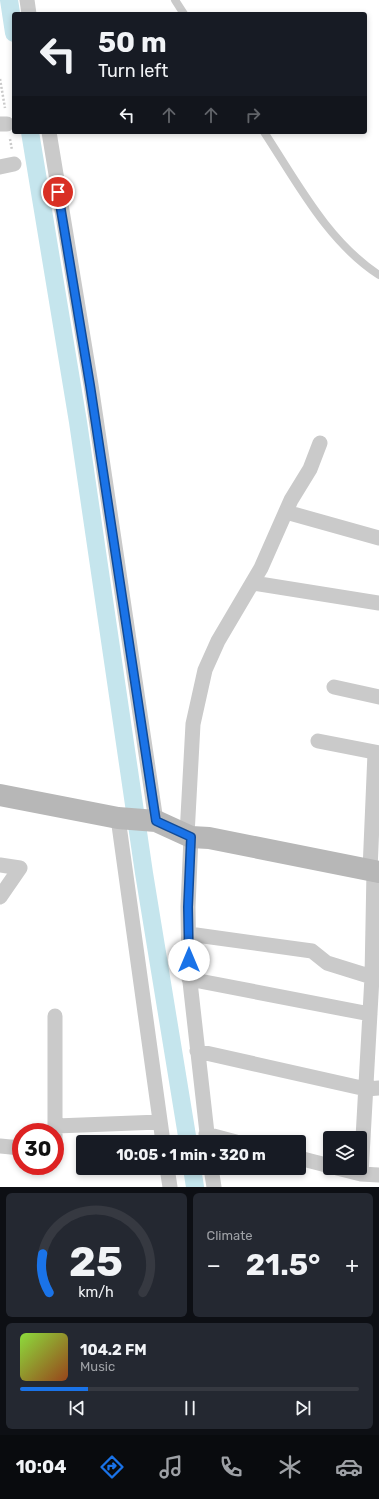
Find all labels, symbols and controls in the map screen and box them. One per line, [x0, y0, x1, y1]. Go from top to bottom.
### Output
text: 50 m [98, 26, 167, 59]
icon: left [32, 28, 84, 80]
text: Turn left [98, 60, 168, 82]
icon: left [116, 104, 138, 126]
icon: ahead [158, 104, 180, 126]
icon: ahead [200, 104, 222, 126]
icon: right [242, 104, 264, 126]
pin [41, 175, 75, 209]
icon: arrive [47, 181, 69, 203]
position arrow [168, 939, 210, 981]
speed limit sign: 30 [12, 1123, 64, 1175]
map controls [323, 1131, 367, 1175]
button: layers [323, 1131, 367, 1175]
text: 10:05 · 1 min · 320 m [116, 1146, 266, 1164]
text: Climate [207, 1228, 253, 1243]
text: 25 [69, 1237, 123, 1286]
text: 21.5° [246, 1247, 320, 1283]
text: − [207, 1252, 221, 1279]
text: + [345, 1252, 359, 1279]
text: km/h [78, 1284, 114, 1301]
text: 104.2 FM [80, 1341, 147, 1359]
text: Music [80, 1359, 115, 1374]
icon: previous [66, 1397, 88, 1419]
icon: pause [179, 1397, 201, 1419]
icon: next [292, 1397, 314, 1419]
icon: directions [98, 1453, 126, 1481]
icon: music [157, 1453, 185, 1481]
icon: phone [217, 1453, 245, 1481]
icon: climate [276, 1453, 304, 1481]
icon: car [335, 1453, 363, 1481]
text: 10:04 [16, 1456, 67, 1478]

